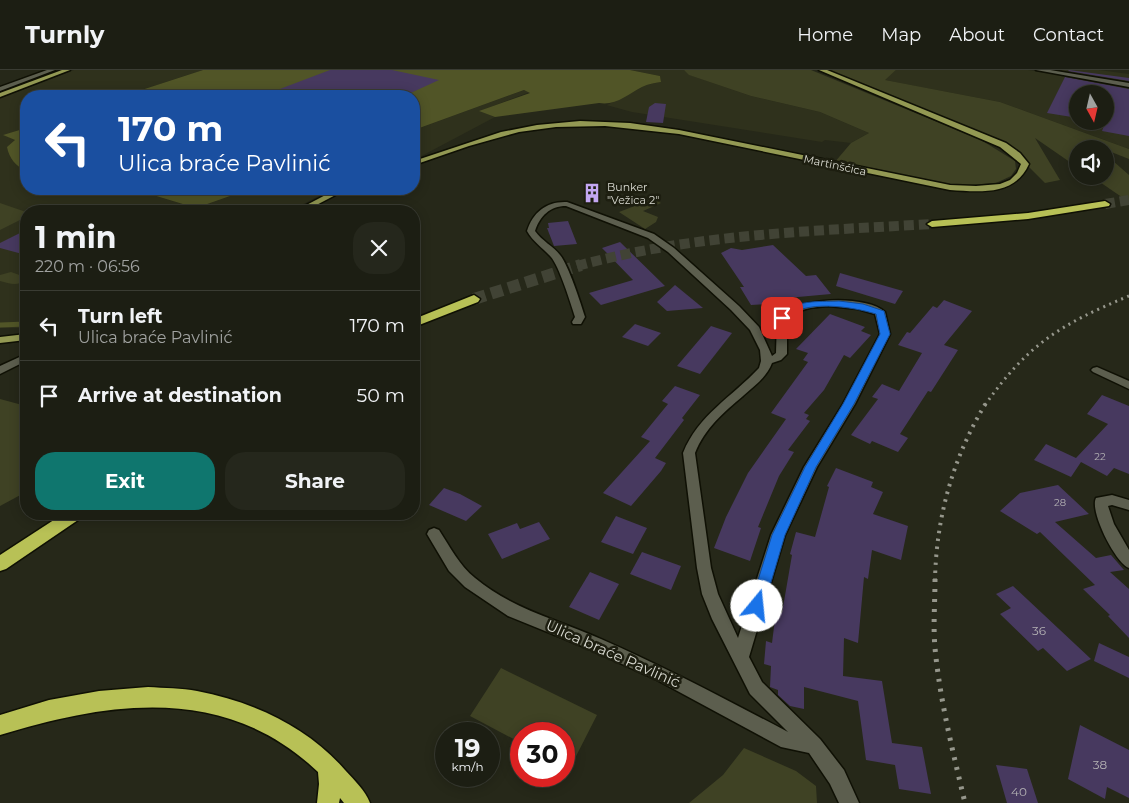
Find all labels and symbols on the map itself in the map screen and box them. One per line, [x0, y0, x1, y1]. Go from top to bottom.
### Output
north arrow [1069, 85, 1114, 130]
street label: Martinšćica [802, 152, 868, 178]
place label: Bunker "Vežica 2" [607, 180, 659, 207]
building icon: Bunker "Vežica 2" [581, 182, 603, 204]
pin [761, 297, 803, 339]
house number: 22 [1094, 450, 1106, 463]
house number: 28 [1054, 496, 1066, 509]
position arrow [730, 579, 782, 631]
street label: Ulica braće Pavlinić [543, 615, 683, 692]
house number: 36 [1032, 623, 1046, 638]
speed limit sign: 30 [510, 722, 575, 787]
house number: 38 [1093, 757, 1108, 772]
house number: 40 [1011, 784, 1027, 799]

